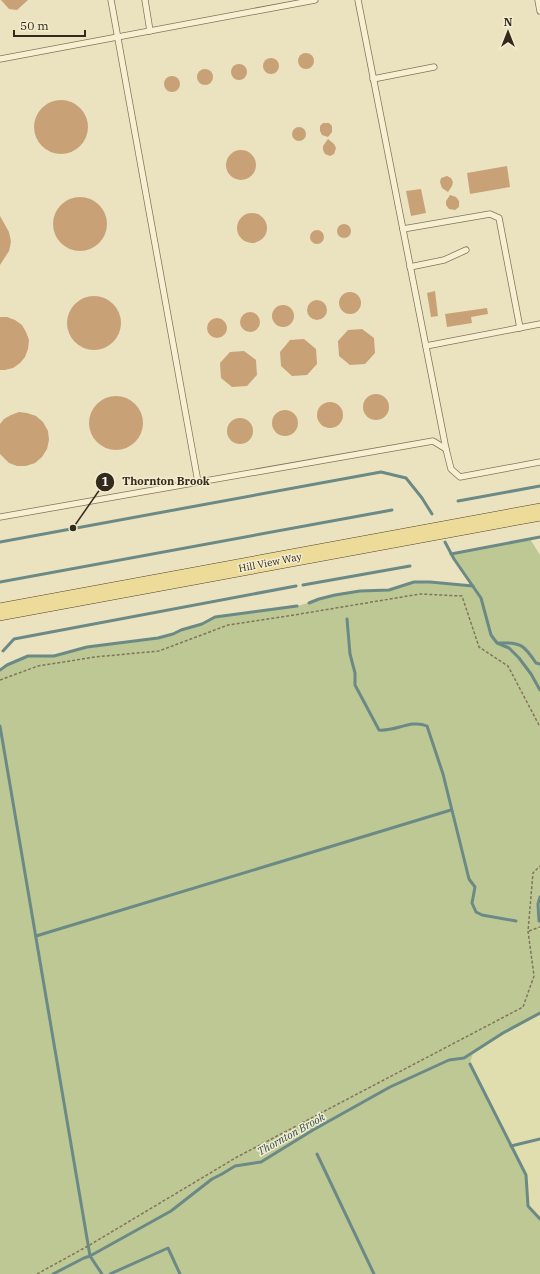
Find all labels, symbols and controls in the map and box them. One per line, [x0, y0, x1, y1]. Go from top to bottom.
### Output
scale bar [14, 12, 85, 38]
north arrow [488, 12, 528, 52]
text: N [504, 15, 513, 29]
text: 50 m [20, 18, 49, 33]
callout: Thornton Brook [95, 470, 218, 493]
text: 1 [101, 474, 109, 489]
text: Thornton Brook [122, 474, 210, 488]
street label: Hill View Way [237, 550, 303, 575]
water label: Thornton Brook [255, 1110, 328, 1158]

